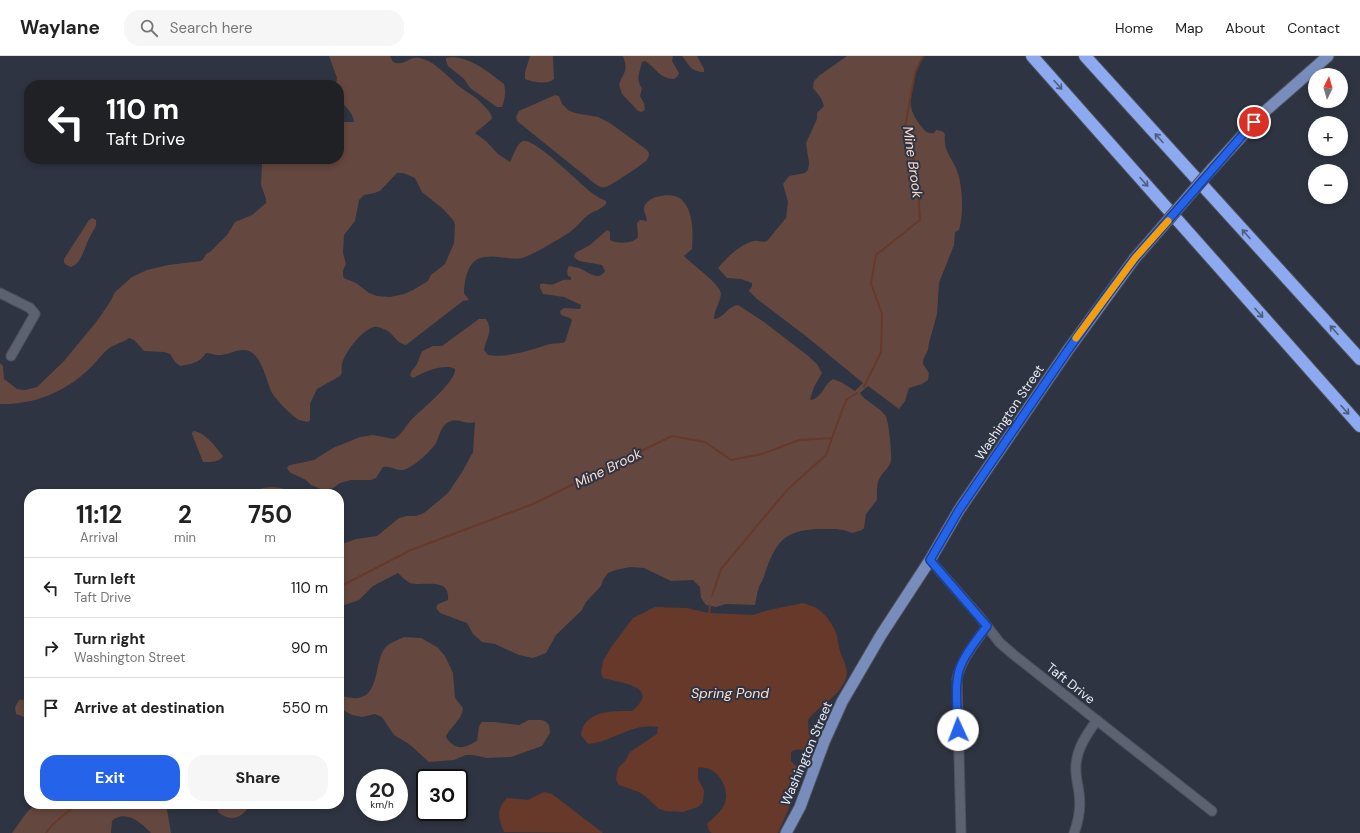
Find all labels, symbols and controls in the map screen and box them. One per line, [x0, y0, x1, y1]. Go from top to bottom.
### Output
search box [124, 10, 404, 46]
text: Waylane [20, 15, 100, 40]
icon: search [138, 17, 160, 39]
text: Search here [170, 18, 253, 38]
text: Home [1115, 19, 1153, 37]
text: Map [1175, 19, 1203, 37]
text: About [1225, 19, 1265, 37]
text: Contact [1287, 19, 1340, 37]
north arrow [1308, 68, 1348, 108]
map controls [1308, 68, 1348, 204]
one-way arrow [1053, 80, 1062, 90]
text: 110 m [106, 91, 179, 128]
icon: left [40, 96, 92, 148]
pin [1237, 105, 1271, 139]
icon: arrive [1243, 111, 1265, 133]
button: + [1308, 116, 1348, 156]
water label: Mine Brook [899, 125, 927, 200]
text: Taft Drive [106, 127, 185, 151]
one-way arrow [1154, 133, 1164, 143]
button: − [1308, 164, 1348, 204]
one-way arrow [1139, 177, 1148, 187]
one-way arrow [1242, 229, 1251, 239]
one-way arrow [1254, 307, 1263, 317]
one-way arrow [1329, 325, 1338, 336]
street label: Washington Street [971, 361, 1048, 463]
one-way arrow [1341, 405, 1350, 415]
water label: Mine Brook [572, 444, 645, 492]
text: 11:12 [76, 499, 122, 530]
text: 2 [178, 499, 192, 530]
text: 750 [248, 499, 292, 530]
text: Arrival [80, 529, 118, 546]
text: min [174, 529, 196, 546]
text: m [264, 529, 276, 546]
text: Turn left [74, 569, 135, 589]
icon: left [40, 577, 62, 599]
text: 110 m [291, 578, 328, 598]
text: Taft Drive [74, 589, 131, 606]
text: Turn right [74, 629, 145, 649]
icon: right [40, 637, 62, 659]
text: 90 m [291, 638, 328, 658]
text: Washington Street [74, 649, 185, 666]
street label: Taft Drive [1043, 659, 1098, 708]
water label: Spring Pond [691, 684, 769, 702]
icon: arrive [40, 697, 62, 719]
text: Arrive at destination [74, 698, 225, 718]
text: 550 m [282, 698, 328, 718]
street label: Washington Street [777, 699, 836, 808]
position arrow [937, 709, 979, 751]
button: Exit [40, 755, 180, 801]
button: Share [188, 755, 328, 801]
speed limit sign: 30 [416, 769, 468, 821]
text: 20 [369, 777, 395, 803]
text: km/h [370, 798, 394, 811]

